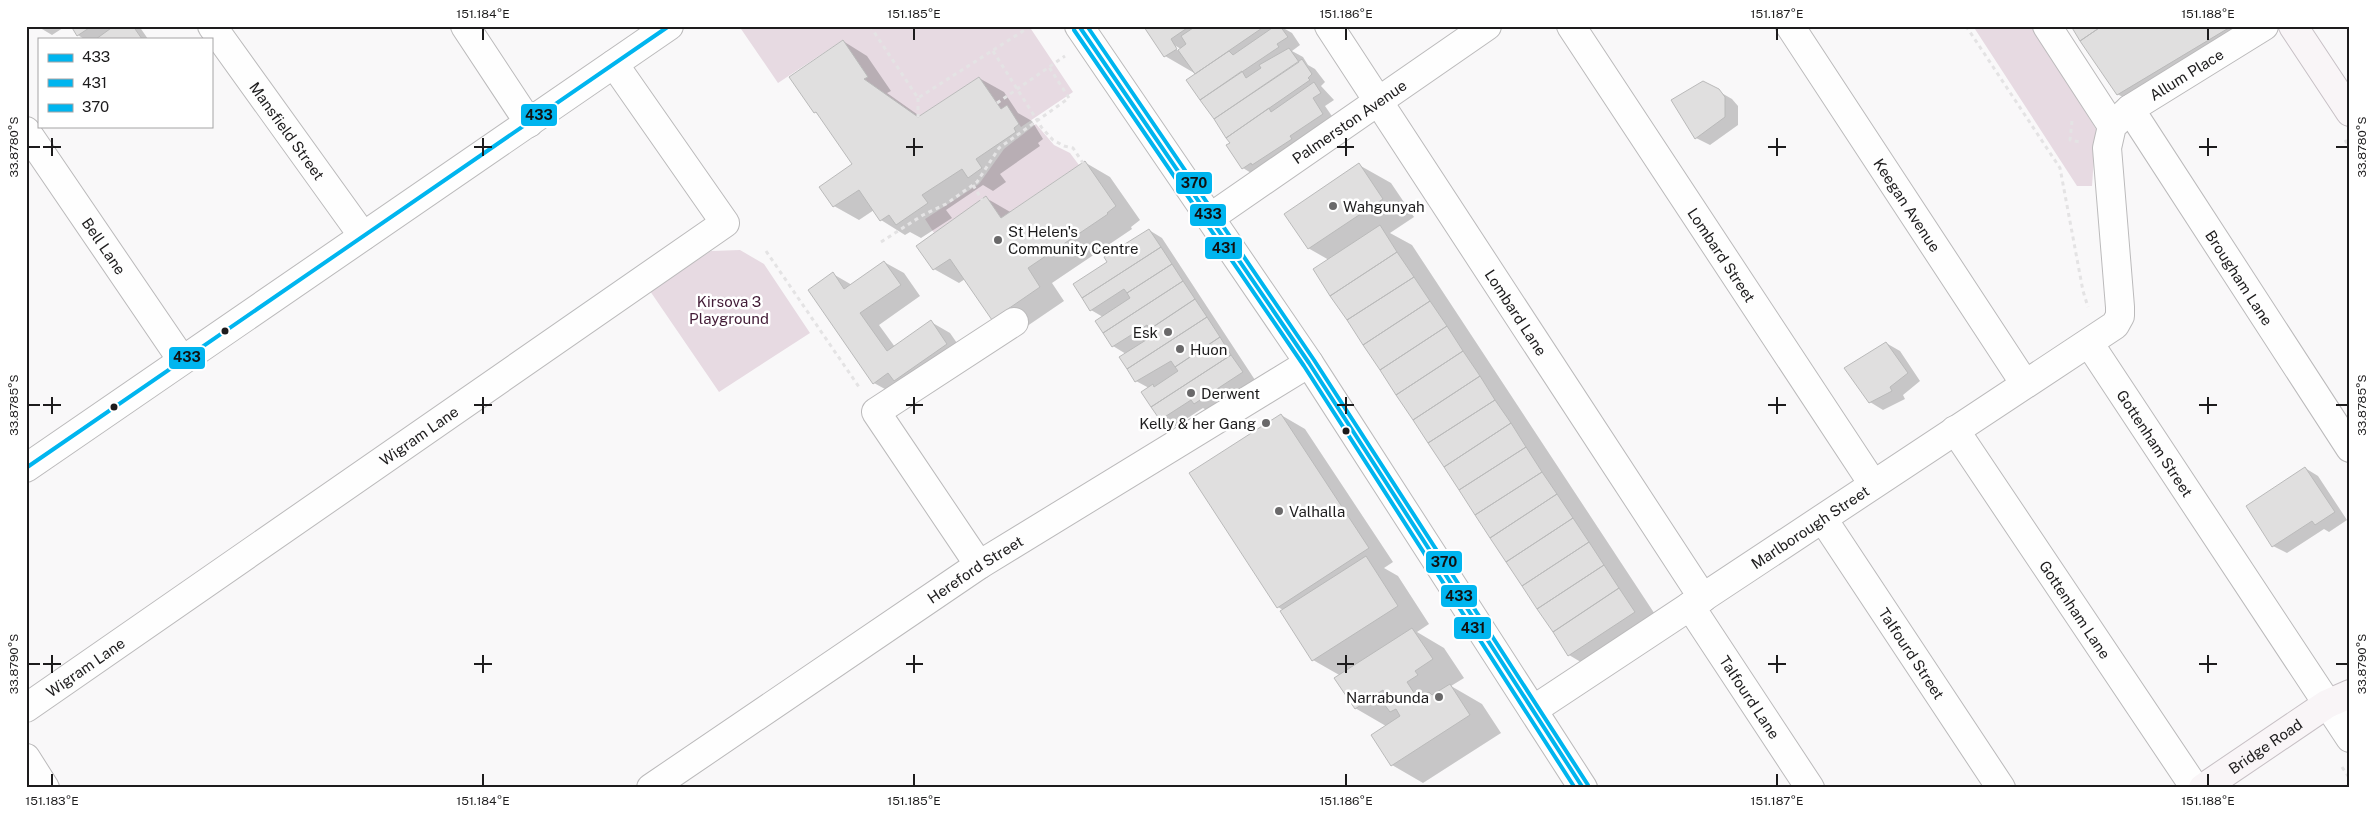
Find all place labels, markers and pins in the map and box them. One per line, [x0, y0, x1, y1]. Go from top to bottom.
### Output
place label: Wahgunyah [1343, 198, 1425, 215]
marker: Wahgunyah [1327, 200, 1339, 212]
place label: St Helen's Community Centre [1008, 223, 1139, 257]
marker: St Helen's Community Centre [992, 234, 1004, 246]
place label: Esk [1133, 324, 1158, 341]
unlabelled marker [220, 326, 230, 336]
marker: Esk [1162, 326, 1174, 338]
place label: Huon [1190, 341, 1227, 358]
marker: Huon [1174, 343, 1186, 355]
place label: Derwent [1201, 385, 1260, 402]
marker: Derwent [1185, 387, 1197, 399]
unlabelled marker [109, 402, 119, 412]
place label: Kelly & her Gang [1139, 415, 1256, 432]
marker: Kelly & her Gang [1260, 417, 1272, 429]
unlabelled marker [1341, 426, 1351, 436]
place label: Valhalla [1289, 503, 1345, 520]
marker: Valhalla [1273, 505, 1285, 517]
place label: Narrabunda [1346, 689, 1429, 706]
marker: Narrabunda [1433, 691, 1445, 703]

